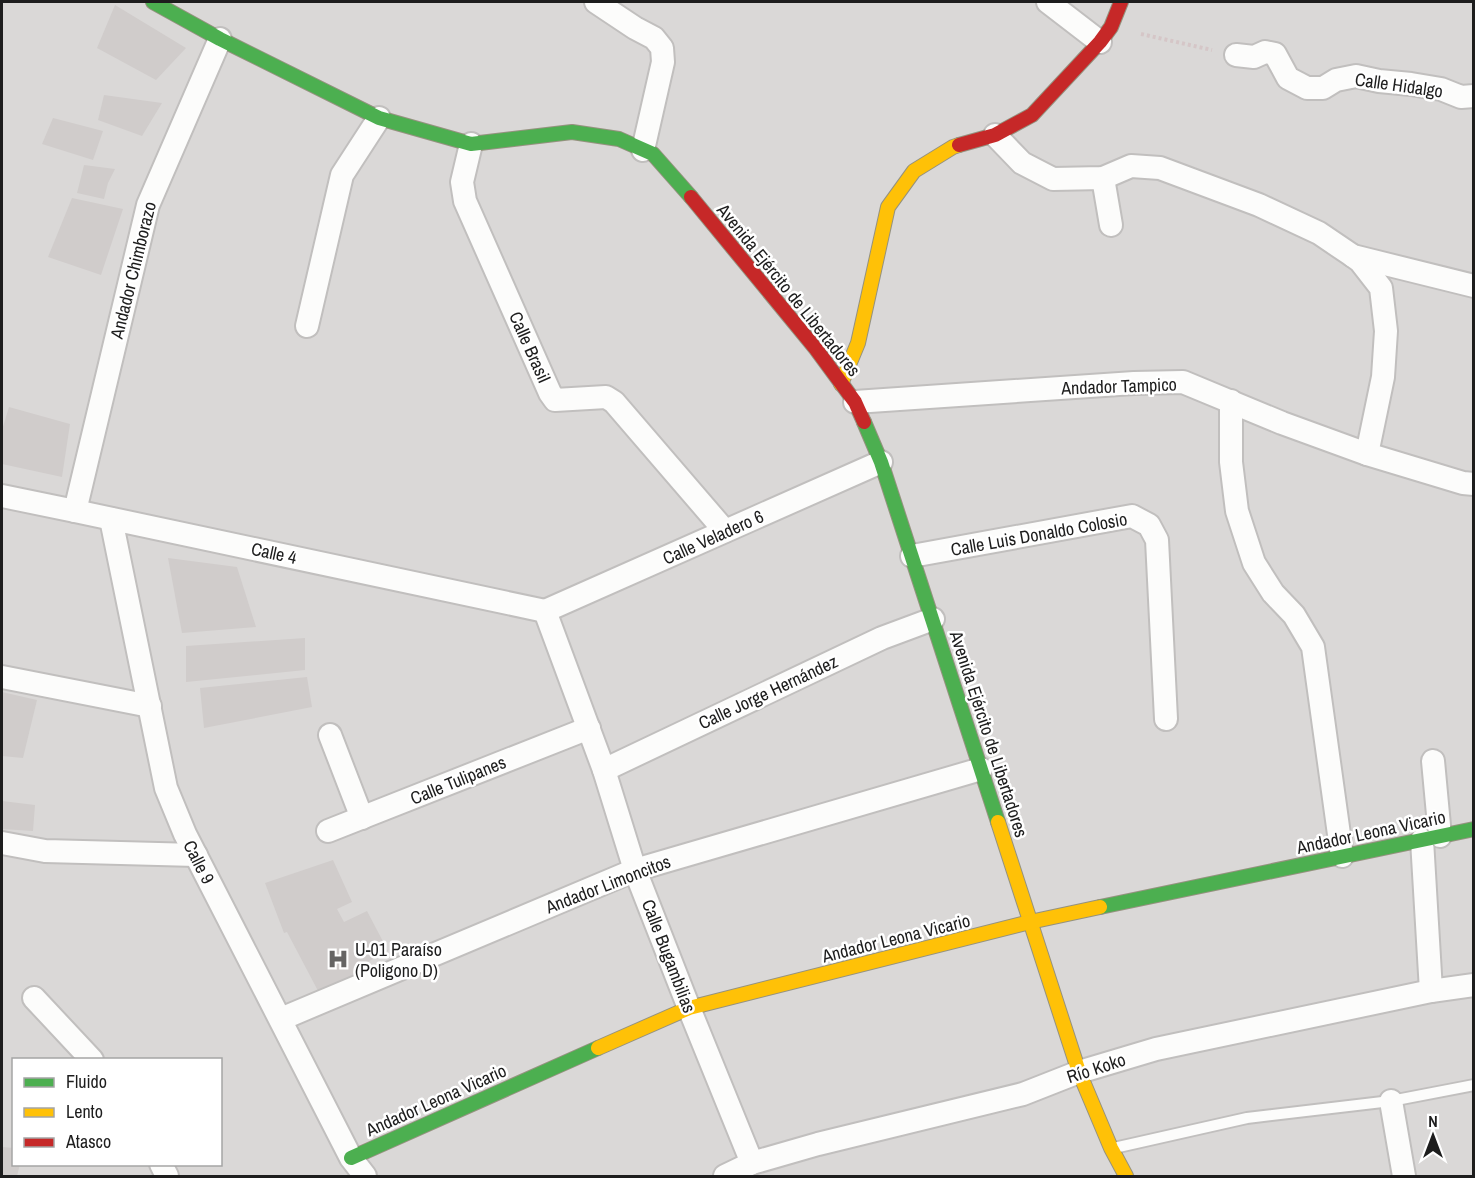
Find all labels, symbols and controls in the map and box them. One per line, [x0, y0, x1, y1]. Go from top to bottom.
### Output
street label: Calle Hidalgo [1353, 66, 1445, 104]
street label: Avenida Ejército de Libertadores [711, 198, 867, 382]
street label: Andador Chimborazo [104, 199, 162, 342]
street label: Calle Brasil [503, 307, 557, 387]
street label: Andador Tampico [1060, 371, 1177, 401]
street label: Calle Veladero 6 [658, 504, 768, 570]
street label: Calle Luis Donaldo Colosio [949, 506, 1129, 562]
street label: Calle 4 [249, 536, 299, 570]
street label: Avenida Ejército de Libertadores [943, 627, 1034, 840]
street label: Calle Jorge Hernández [694, 649, 842, 735]
street label: Calle Tulipanes [406, 749, 510, 811]
street label: Andador Leona Vicario [1293, 804, 1448, 860]
street label: Calle 9 [177, 836, 221, 888]
street label: Andador Limoncitos [541, 849, 674, 920]
street label: Calle Bugambilias [636, 896, 702, 1016]
street label: Andador Leona Vicario [818, 908, 973, 969]
place label: U-01 Paraíso (Poligono D) [355, 937, 442, 983]
hospital icon: U-01 Paraíso (Poligono D) [326, 947, 350, 971]
street label: Río Koko [1063, 1047, 1129, 1089]
legend [12, 1058, 222, 1166]
street label: Andador Leona Vicario [361, 1058, 510, 1143]
text: Fluido [66, 1069, 107, 1094]
text: Lento [66, 1099, 103, 1124]
north arrow [1403, 1106, 1463, 1166]
text: N [1428, 1110, 1438, 1132]
text: Atasco [65, 1129, 111, 1154]

